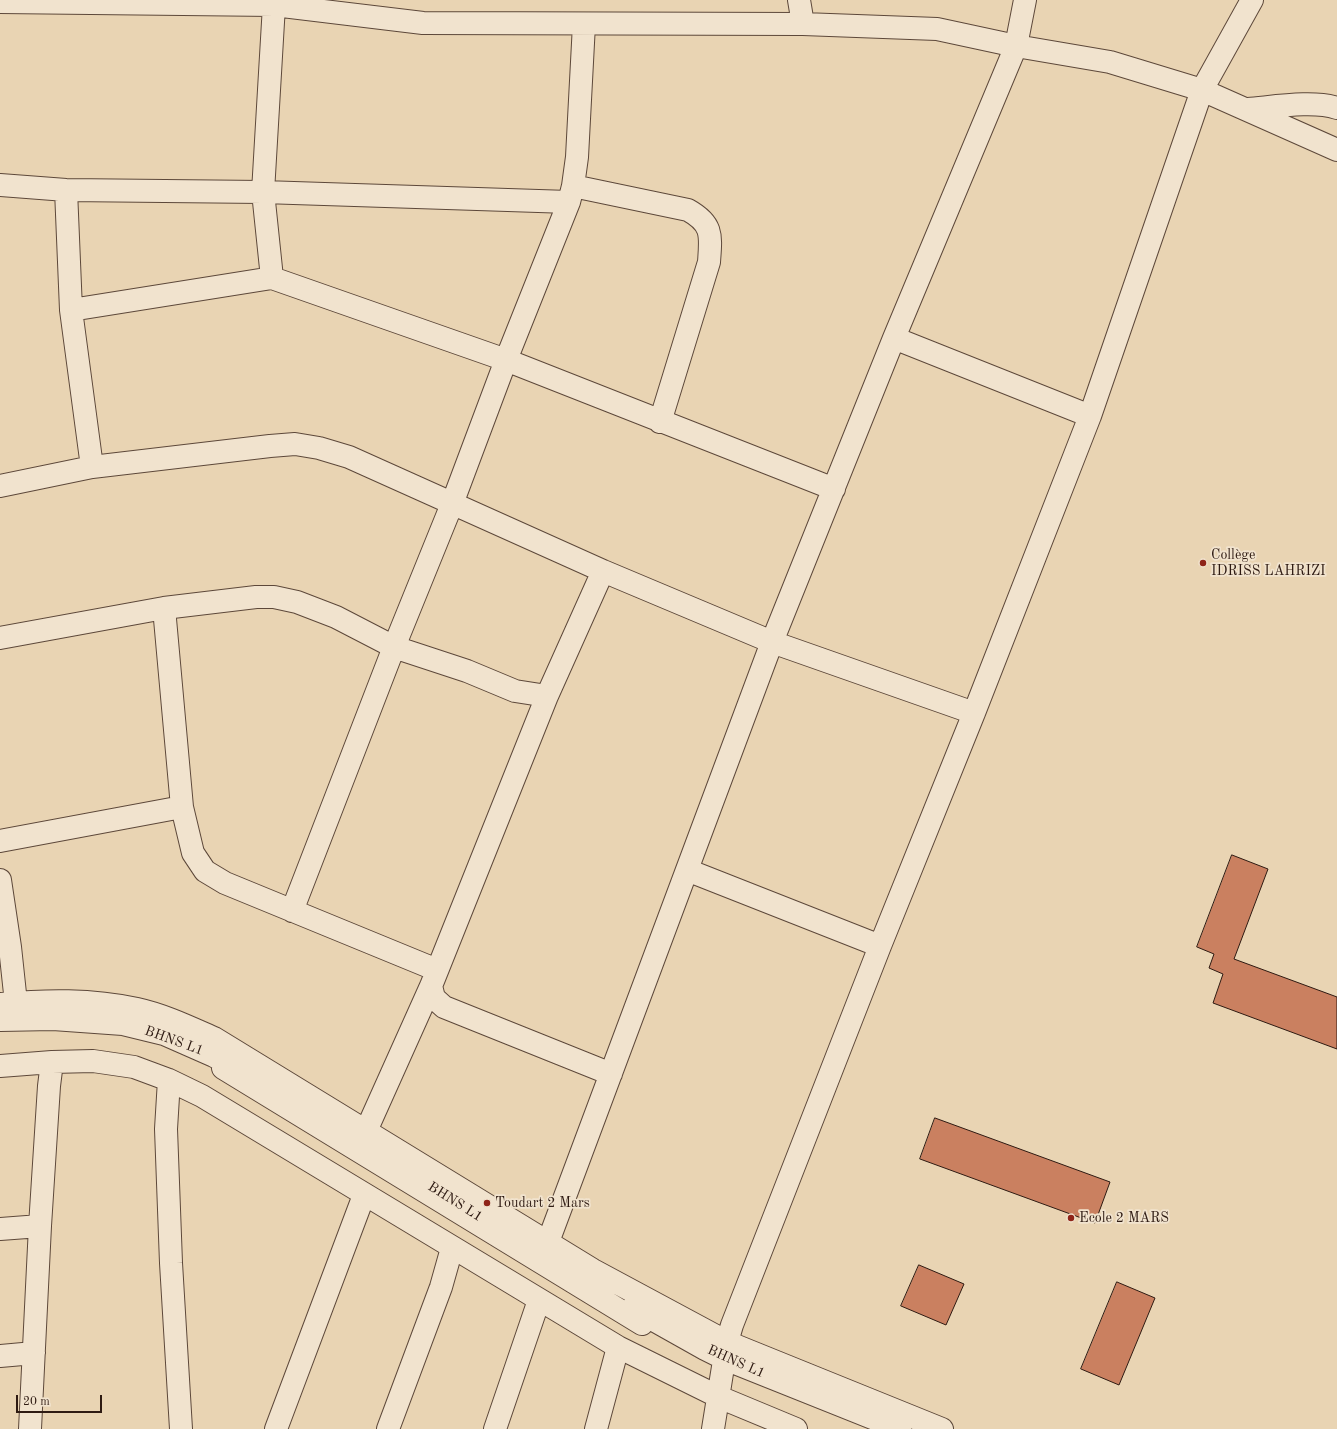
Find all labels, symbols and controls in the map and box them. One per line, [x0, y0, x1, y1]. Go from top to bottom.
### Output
place label: Collège IDRISS LAHRIZI [1211, 547, 1326, 580]
marker: Collège IDRISS LAHRIZI [1198, 558, 1208, 568]
street label: BHNS L1 [142, 1023, 206, 1059]
street label: BHNS L1 [424, 1179, 486, 1225]
place label: Toudart 2 Mars [495, 1195, 590, 1211]
marker: Toudart 2 Mars [482, 1198, 492, 1208]
place label: Ecole 2 MARS [1079, 1210, 1169, 1226]
marker: Ecole 2 MARS [1066, 1213, 1076, 1223]
street label: BHNS L1 [704, 1342, 768, 1382]
scale bar [18, 1387, 104, 1413]
text: 20 m [23, 1396, 50, 1408]

